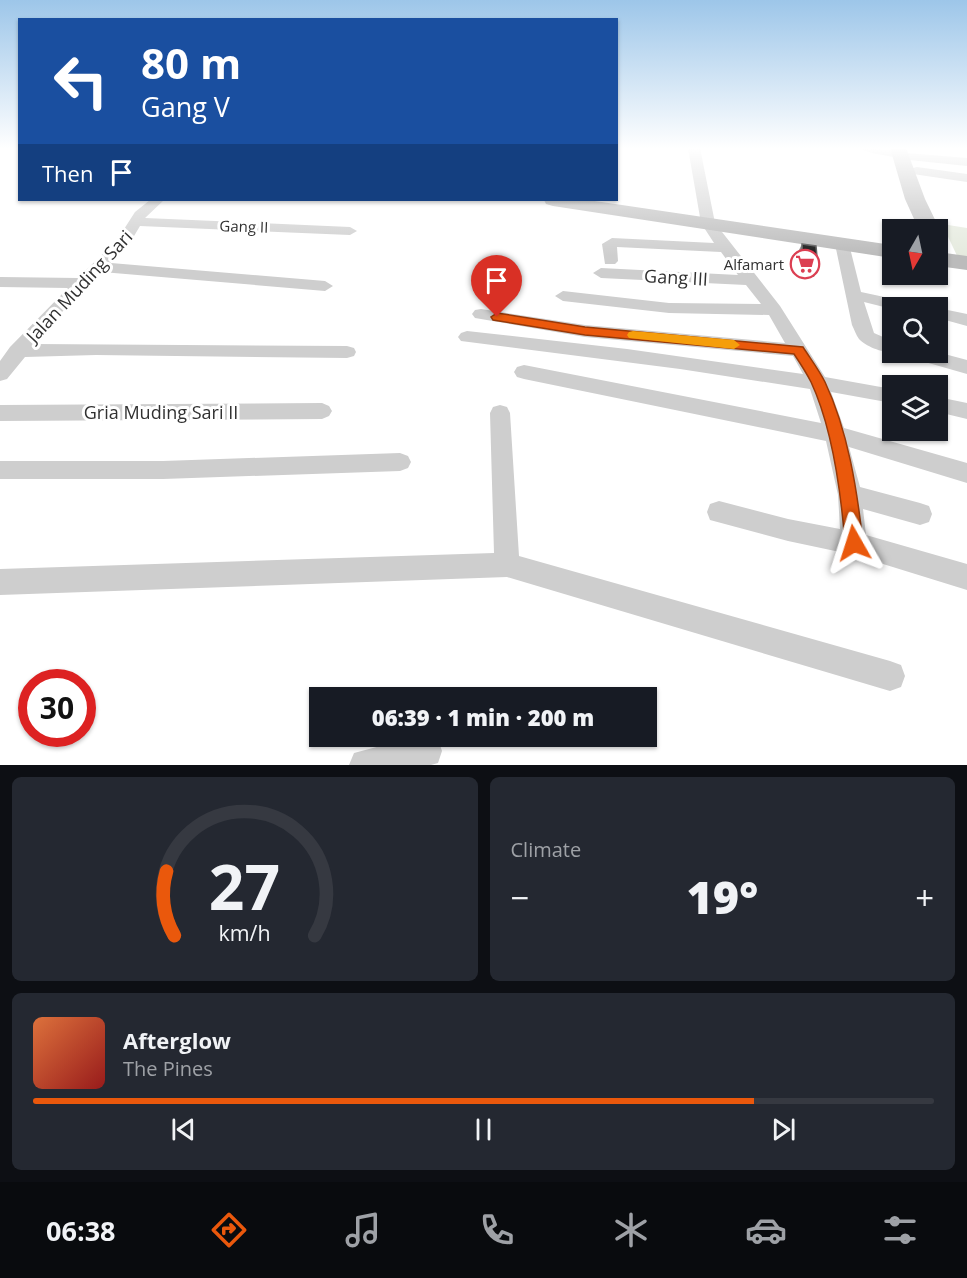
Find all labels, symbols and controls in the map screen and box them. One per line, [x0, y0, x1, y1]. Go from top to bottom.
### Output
text: 80 m [141, 34, 241, 91]
icon: left [42, 42, 120, 120]
text: Gang V [141, 88, 230, 125]
icon: arrive [105, 156, 138, 189]
text: Then [42, 158, 93, 188]
street label: Gang II [219, 215, 269, 237]
north arrow [882, 219, 948, 285]
map controls [882, 219, 948, 441]
street label: Jalan Muding Sari [19, 225, 137, 349]
supermarket icon: Alfamart [789, 248, 821, 280]
place label: Alfamart [724, 254, 784, 274]
pin [471, 255, 522, 317]
street label: Gang III [644, 263, 708, 291]
icon: arrive [480, 264, 513, 297]
button: search [882, 297, 948, 363]
button: layers [882, 375, 948, 441]
street label: Gria Muding Sari II [84, 400, 238, 424]
position arrow [822, 511, 886, 575]
speed limit sign: 30 [18, 669, 96, 747]
text: 06:39 · 1 min · 200 m [372, 702, 594, 732]
text: Climate [511, 836, 581, 863]
text: 27 [209, 843, 280, 928]
text: 19° [686, 866, 758, 927]
text: − [511, 875, 529, 920]
text: + [915, 875, 934, 920]
text: km/h [219, 918, 271, 947]
text: Afterglow [123, 1025, 231, 1055]
text: The Pines [123, 1055, 213, 1082]
icon: previous [167, 1113, 200, 1146]
icon: pause [467, 1113, 500, 1146]
icon: next [767, 1113, 800, 1146]
icon: directions [208, 1209, 250, 1251]
icon: music [342, 1209, 384, 1251]
icon: phone [476, 1209, 518, 1251]
icon: climate [610, 1209, 652, 1251]
icon: car [745, 1209, 787, 1251]
icon: filters [879, 1209, 921, 1251]
text: 06:38 [46, 1212, 116, 1249]

